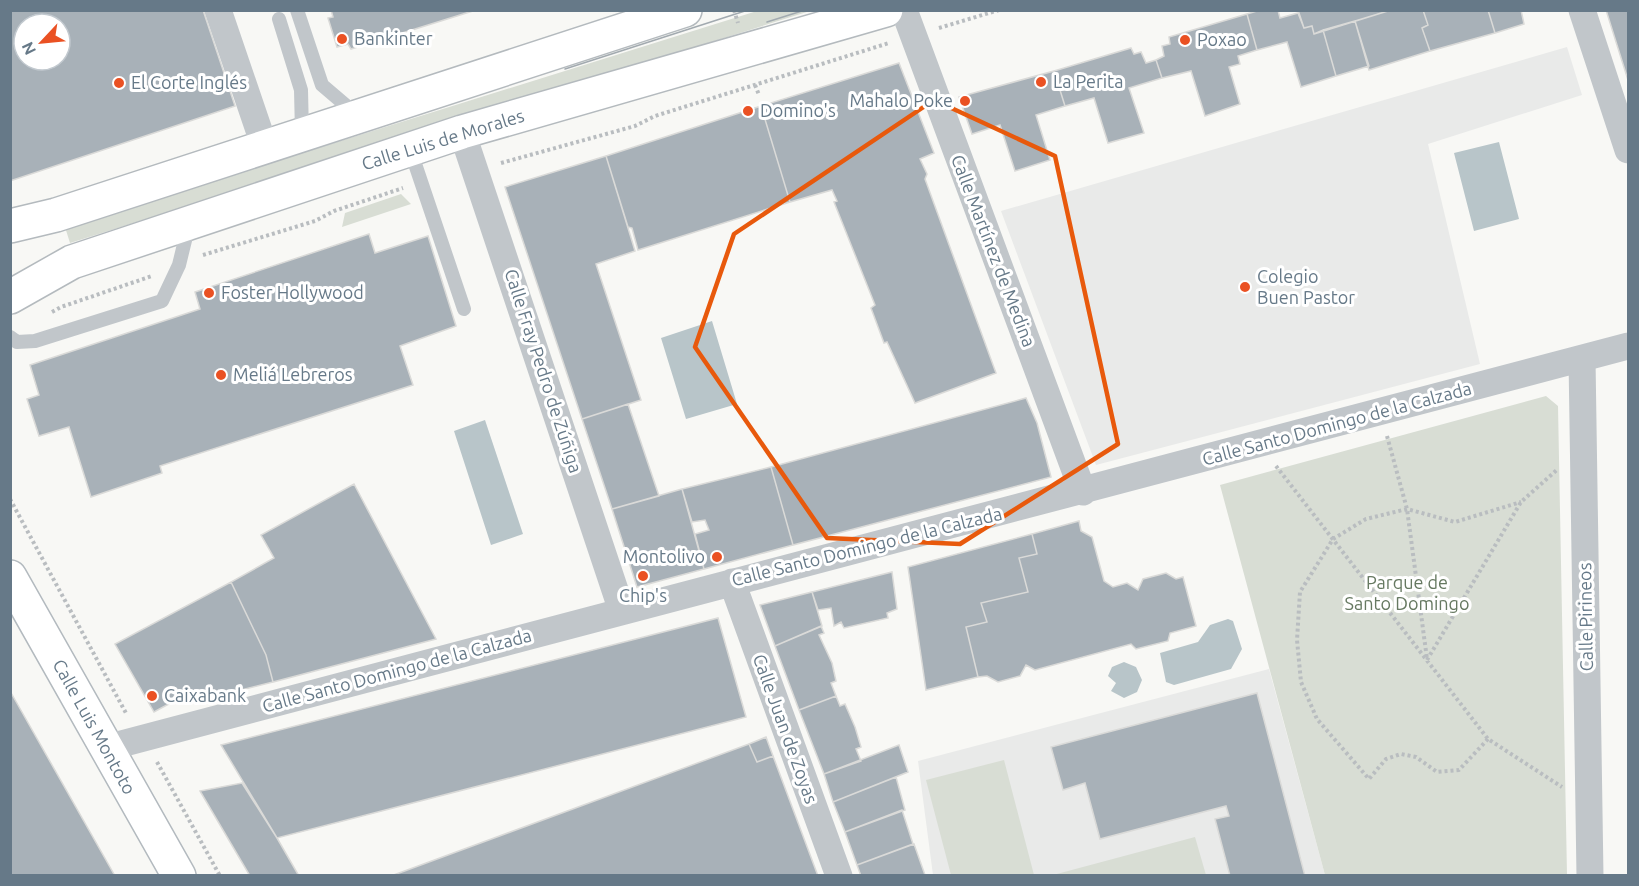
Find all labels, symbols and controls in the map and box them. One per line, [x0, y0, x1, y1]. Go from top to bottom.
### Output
north arrow [12, 12, 72, 72]
place label: Bankinter [354, 28, 433, 48]
place label: Poxao [1197, 29, 1247, 49]
marker: Bankinter [335, 32, 349, 46]
marker: Poxao [1178, 33, 1192, 47]
text: N [18, 39, 39, 58]
place label: La Perita [1053, 71, 1123, 91]
place label: El Corte Inglés [131, 72, 247, 92]
marker: La Perita [1034, 75, 1048, 89]
marker: El Corte Inglés [112, 76, 126, 90]
place label: Mahalo Poke [849, 90, 953, 110]
marker: Mahalo Poke [958, 94, 972, 108]
place label: Domino's [760, 100, 836, 120]
marker: Domino's [741, 104, 755, 118]
street label: Calle Luis de Morales [359, 105, 527, 173]
street label: Calle Martínez de Medina [948, 152, 1040, 350]
street label: Calle Fray Pedro de Zúñiga [501, 266, 586, 475]
place label: Colegio Buen Pastor [1257, 266, 1355, 307]
marker: Colegio Buen Pastor [1238, 280, 1252, 294]
place label: Foster Hollywood [221, 282, 364, 302]
marker: Foster Hollywood [202, 286, 216, 300]
place label: Meliá Lebreros [233, 364, 353, 384]
marker: Meliá Lebreros [214, 368, 228, 382]
street label: Calle Santo Domingo de la Calzada [1200, 377, 1474, 469]
street label: Calle Santo Domingo de la Calzada [729, 503, 1004, 589]
place label: Montolivo [623, 546, 705, 566]
marker: Montolivo [710, 550, 724, 564]
street label: Calle Pirineos [1574, 562, 1596, 672]
marker: Chip's [636, 569, 650, 583]
park label: Parque de Santo Domingo [1345, 572, 1469, 613]
place label: Chip's [619, 585, 667, 605]
street label: Calle Santo Domingo de la Calzada [260, 624, 534, 716]
street label: Calle Juan de Zoyas [750, 651, 822, 806]
street label: Calle Luis Montoto [49, 656, 140, 797]
place label: Caixabank [164, 685, 246, 705]
marker: Caixabank [145, 689, 159, 703]

